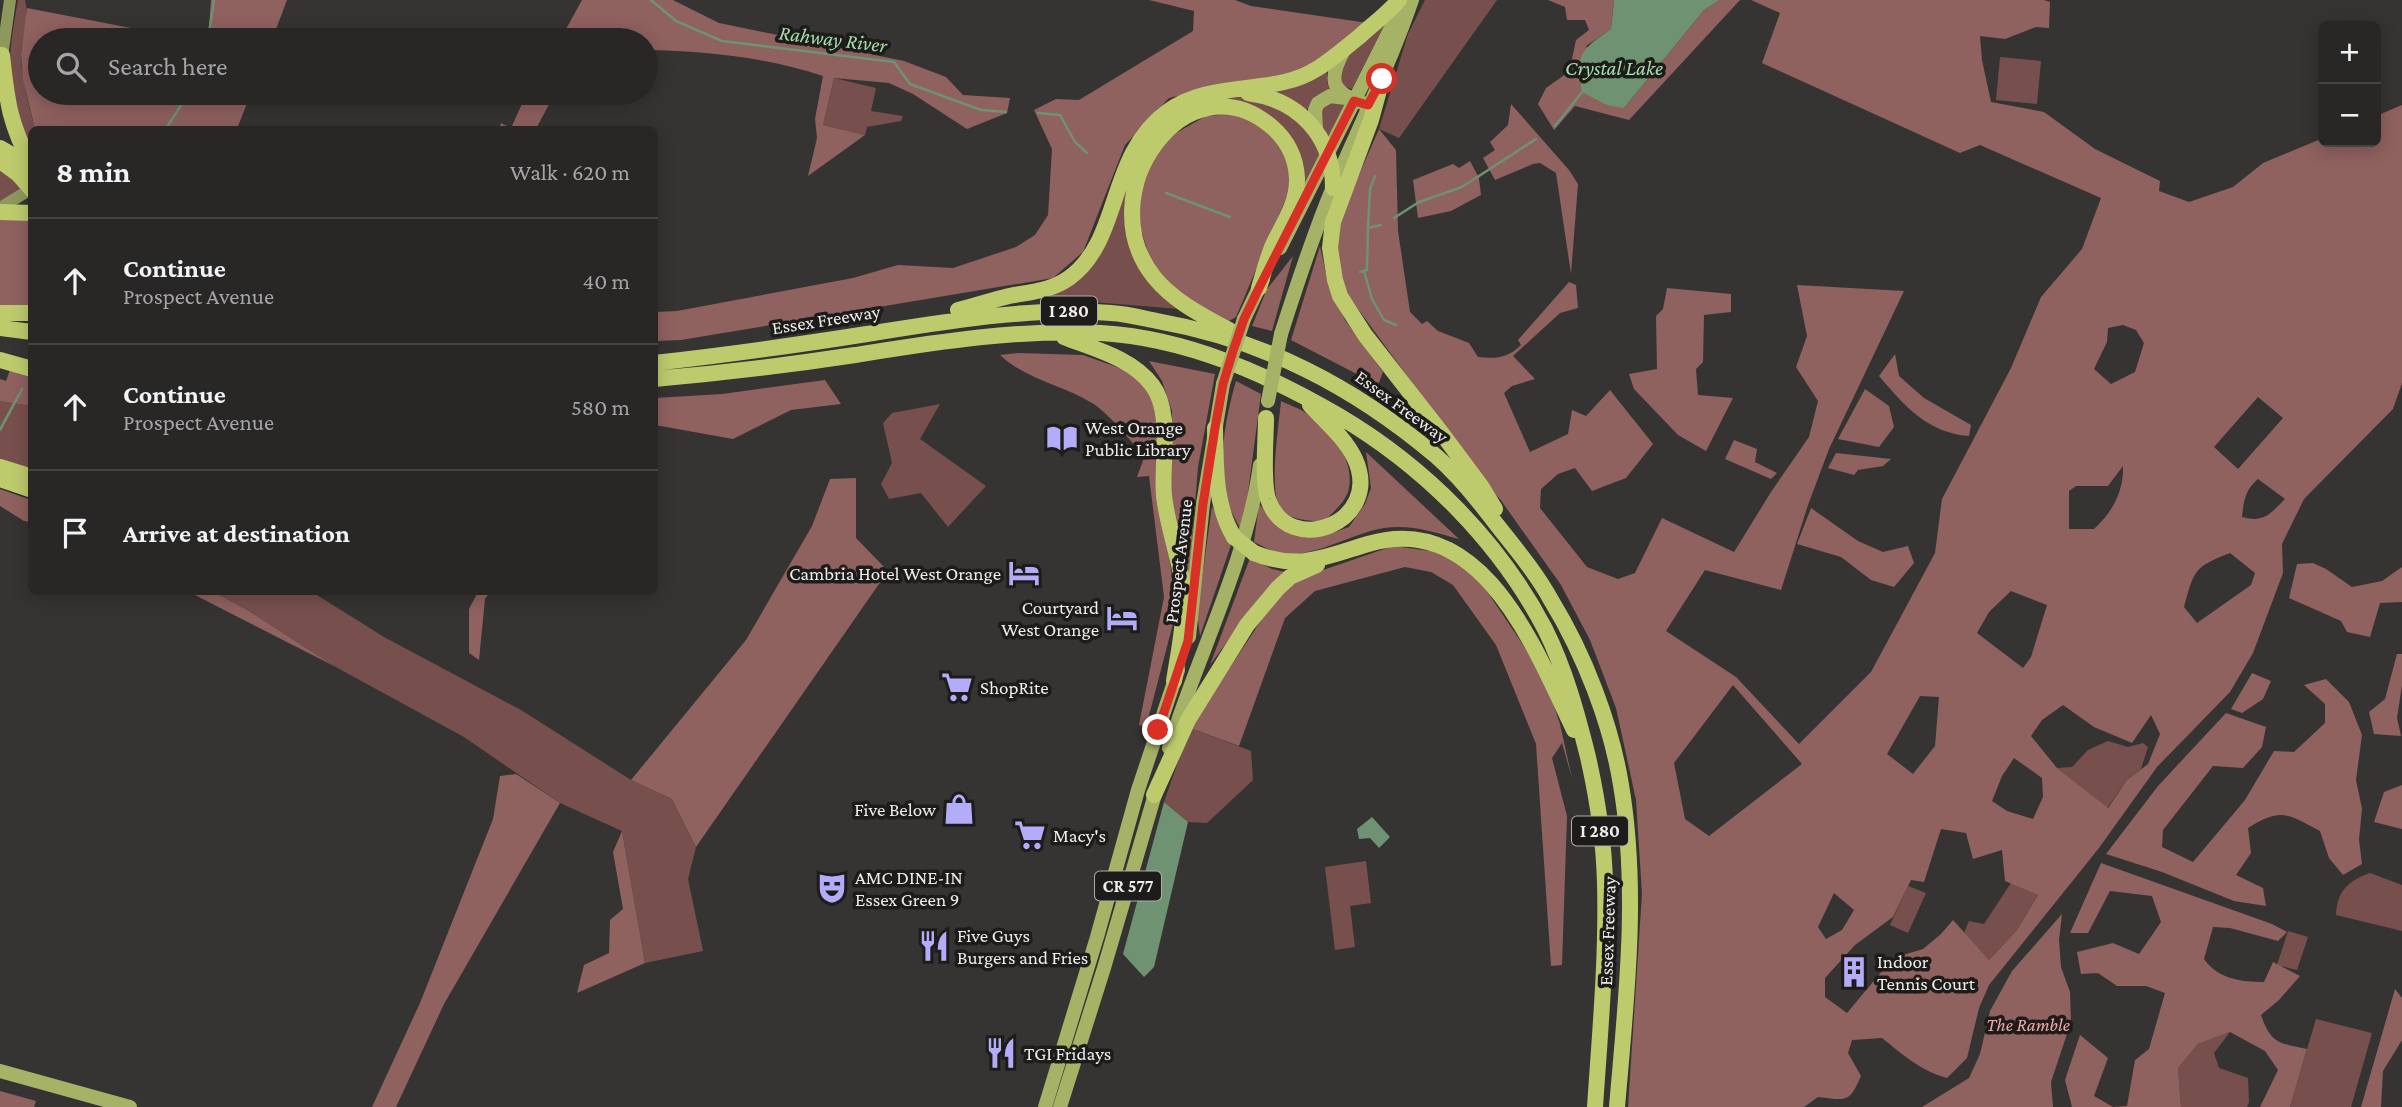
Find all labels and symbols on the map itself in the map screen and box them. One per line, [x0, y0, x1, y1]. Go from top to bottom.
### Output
water label: Rahway River [778, 20, 889, 58]
water label: Crystal Lake [1565, 56, 1663, 80]
route start [1366, 63, 1397, 94]
road number: I 280 [1041, 296, 1097, 326]
street label: Essex Freeway [770, 301, 882, 338]
street label: Essex Freeway [1351, 366, 1452, 447]
place label: West Orange Public Library [1085, 417, 1191, 460]
library icon: West Orange Public Library [1045, 421, 1079, 455]
street label: Prospect Avenue [1160, 498, 1197, 624]
hotel icon: Cambria Hotel West Orange [1007, 556, 1041, 590]
place label: Cambria Hotel West Orange [789, 563, 1001, 584]
place label: Courtyard West Orange [1001, 597, 1099, 640]
hotel icon: Courtyard West Orange [1105, 601, 1139, 635]
supermarket icon: ShopRite [940, 670, 974, 704]
place label: ShopRite [980, 677, 1049, 698]
route end [1142, 714, 1173, 745]
shop icon: Five Below [942, 792, 976, 826]
place label: Five Below [854, 799, 936, 820]
road number: I 280 [1572, 816, 1628, 846]
supermarket icon: Macy's [1013, 818, 1047, 852]
place label: Macy's [1053, 825, 1106, 846]
place label: AMC DINE-IN Essex Green 9 [855, 867, 963, 910]
theatre icon: AMC DINE-IN Essex Green 9 [815, 871, 849, 905]
road number: CR 577 [1095, 872, 1161, 900]
street label: Essex Freeway [1595, 876, 1620, 986]
place label: Five Guys Burgers and Fries [957, 925, 1088, 968]
restaurant icon: Five Guys Burgers and Fries [917, 929, 951, 963]
place label: Indoor Tennis Court [1877, 951, 1976, 994]
building icon: Indoor Tennis Court [1837, 955, 1871, 989]
park label: The Ramble [1986, 1014, 2070, 1035]
restaurant icon: TGI Fridays [984, 1036, 1018, 1070]
place label: TGI Fridays [1024, 1043, 1111, 1064]

